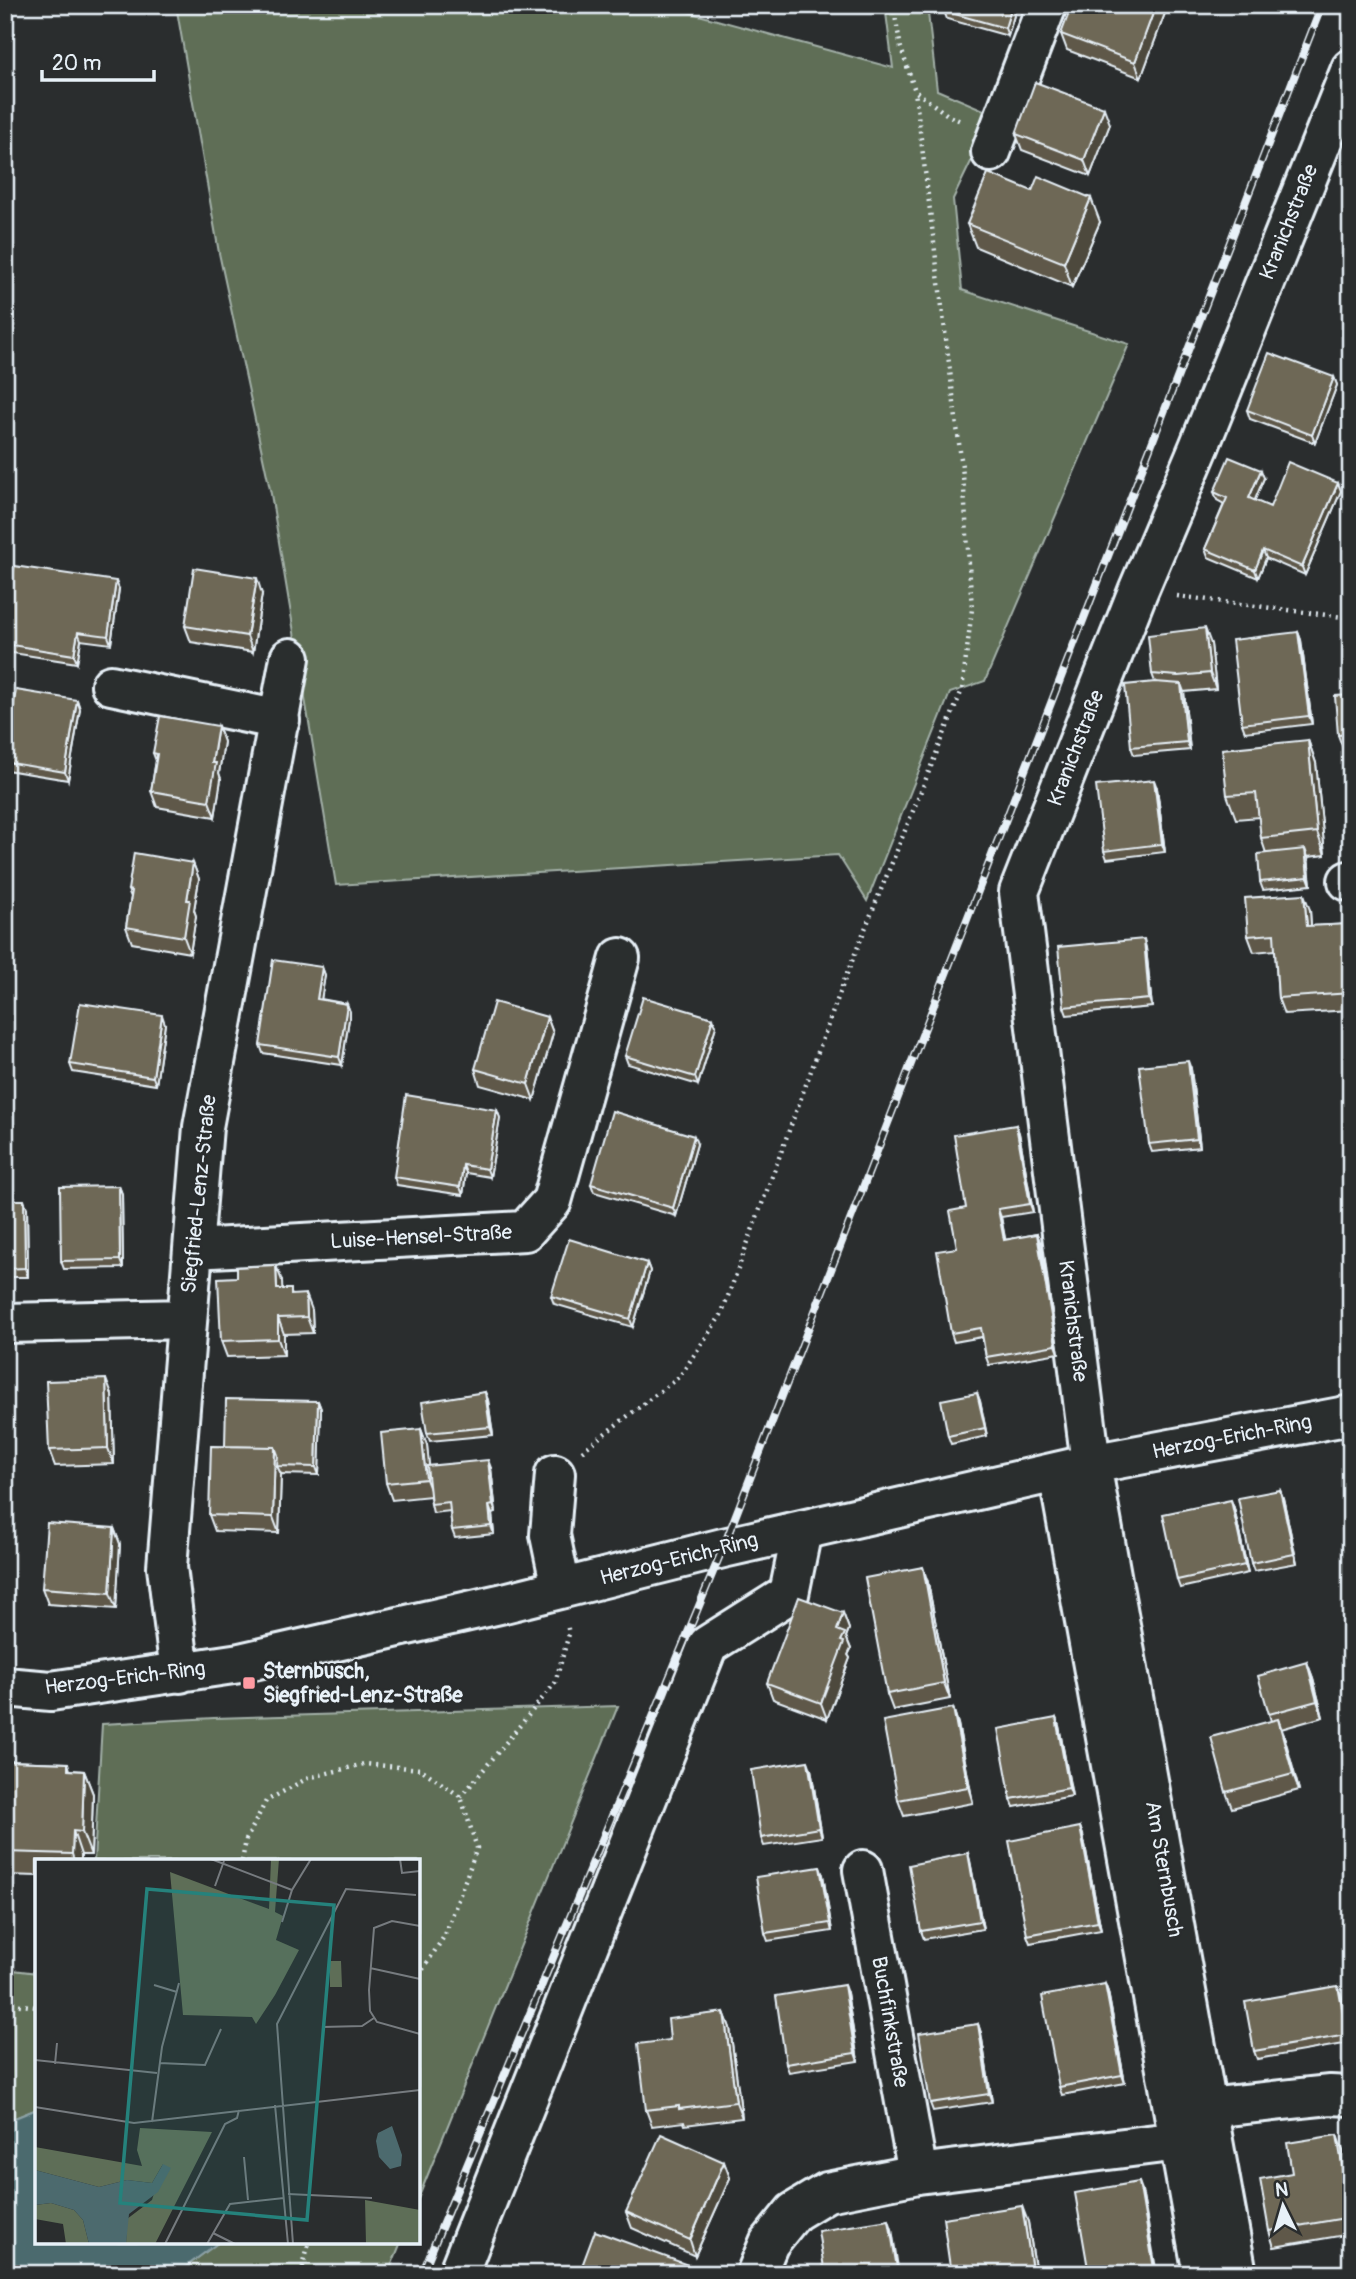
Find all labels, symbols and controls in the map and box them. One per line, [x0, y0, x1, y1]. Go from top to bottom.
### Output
scale bar [42, 38, 154, 82]
text: 20 m [52, 50, 101, 77]
street label: Kranichstraße [1254, 160, 1325, 284]
street label: Kranichstraße [1041, 685, 1111, 810]
street label: Siegfried-Lenz-Straße [175, 1093, 223, 1295]
street label: Luise-Hensel-Straße [329, 1219, 513, 1255]
street label: Kranichstraße [1052, 1259, 1094, 1384]
street label: Herzog-Erich-Ring [1150, 1408, 1314, 1466]
street label: Herzog-Erich-Ring [597, 1526, 761, 1592]
street label: Herzog-Erich-Ring [43, 1655, 207, 1701]
place label: Sternbusch, Siegfried-Lenz-Straße [263, 1658, 463, 1709]
marker: Sternbusch, Siegfried-Lenz-Straße [241, 1675, 257, 1691]
street label: Am Sternbusch [1139, 1799, 1189, 1939]
inset map [35, 1859, 420, 2244]
street label: Buchfinkstraße [865, 1954, 915, 2090]
north arrow [1248, 2170, 1318, 2240]
text: N [1274, 2178, 1289, 2203]

